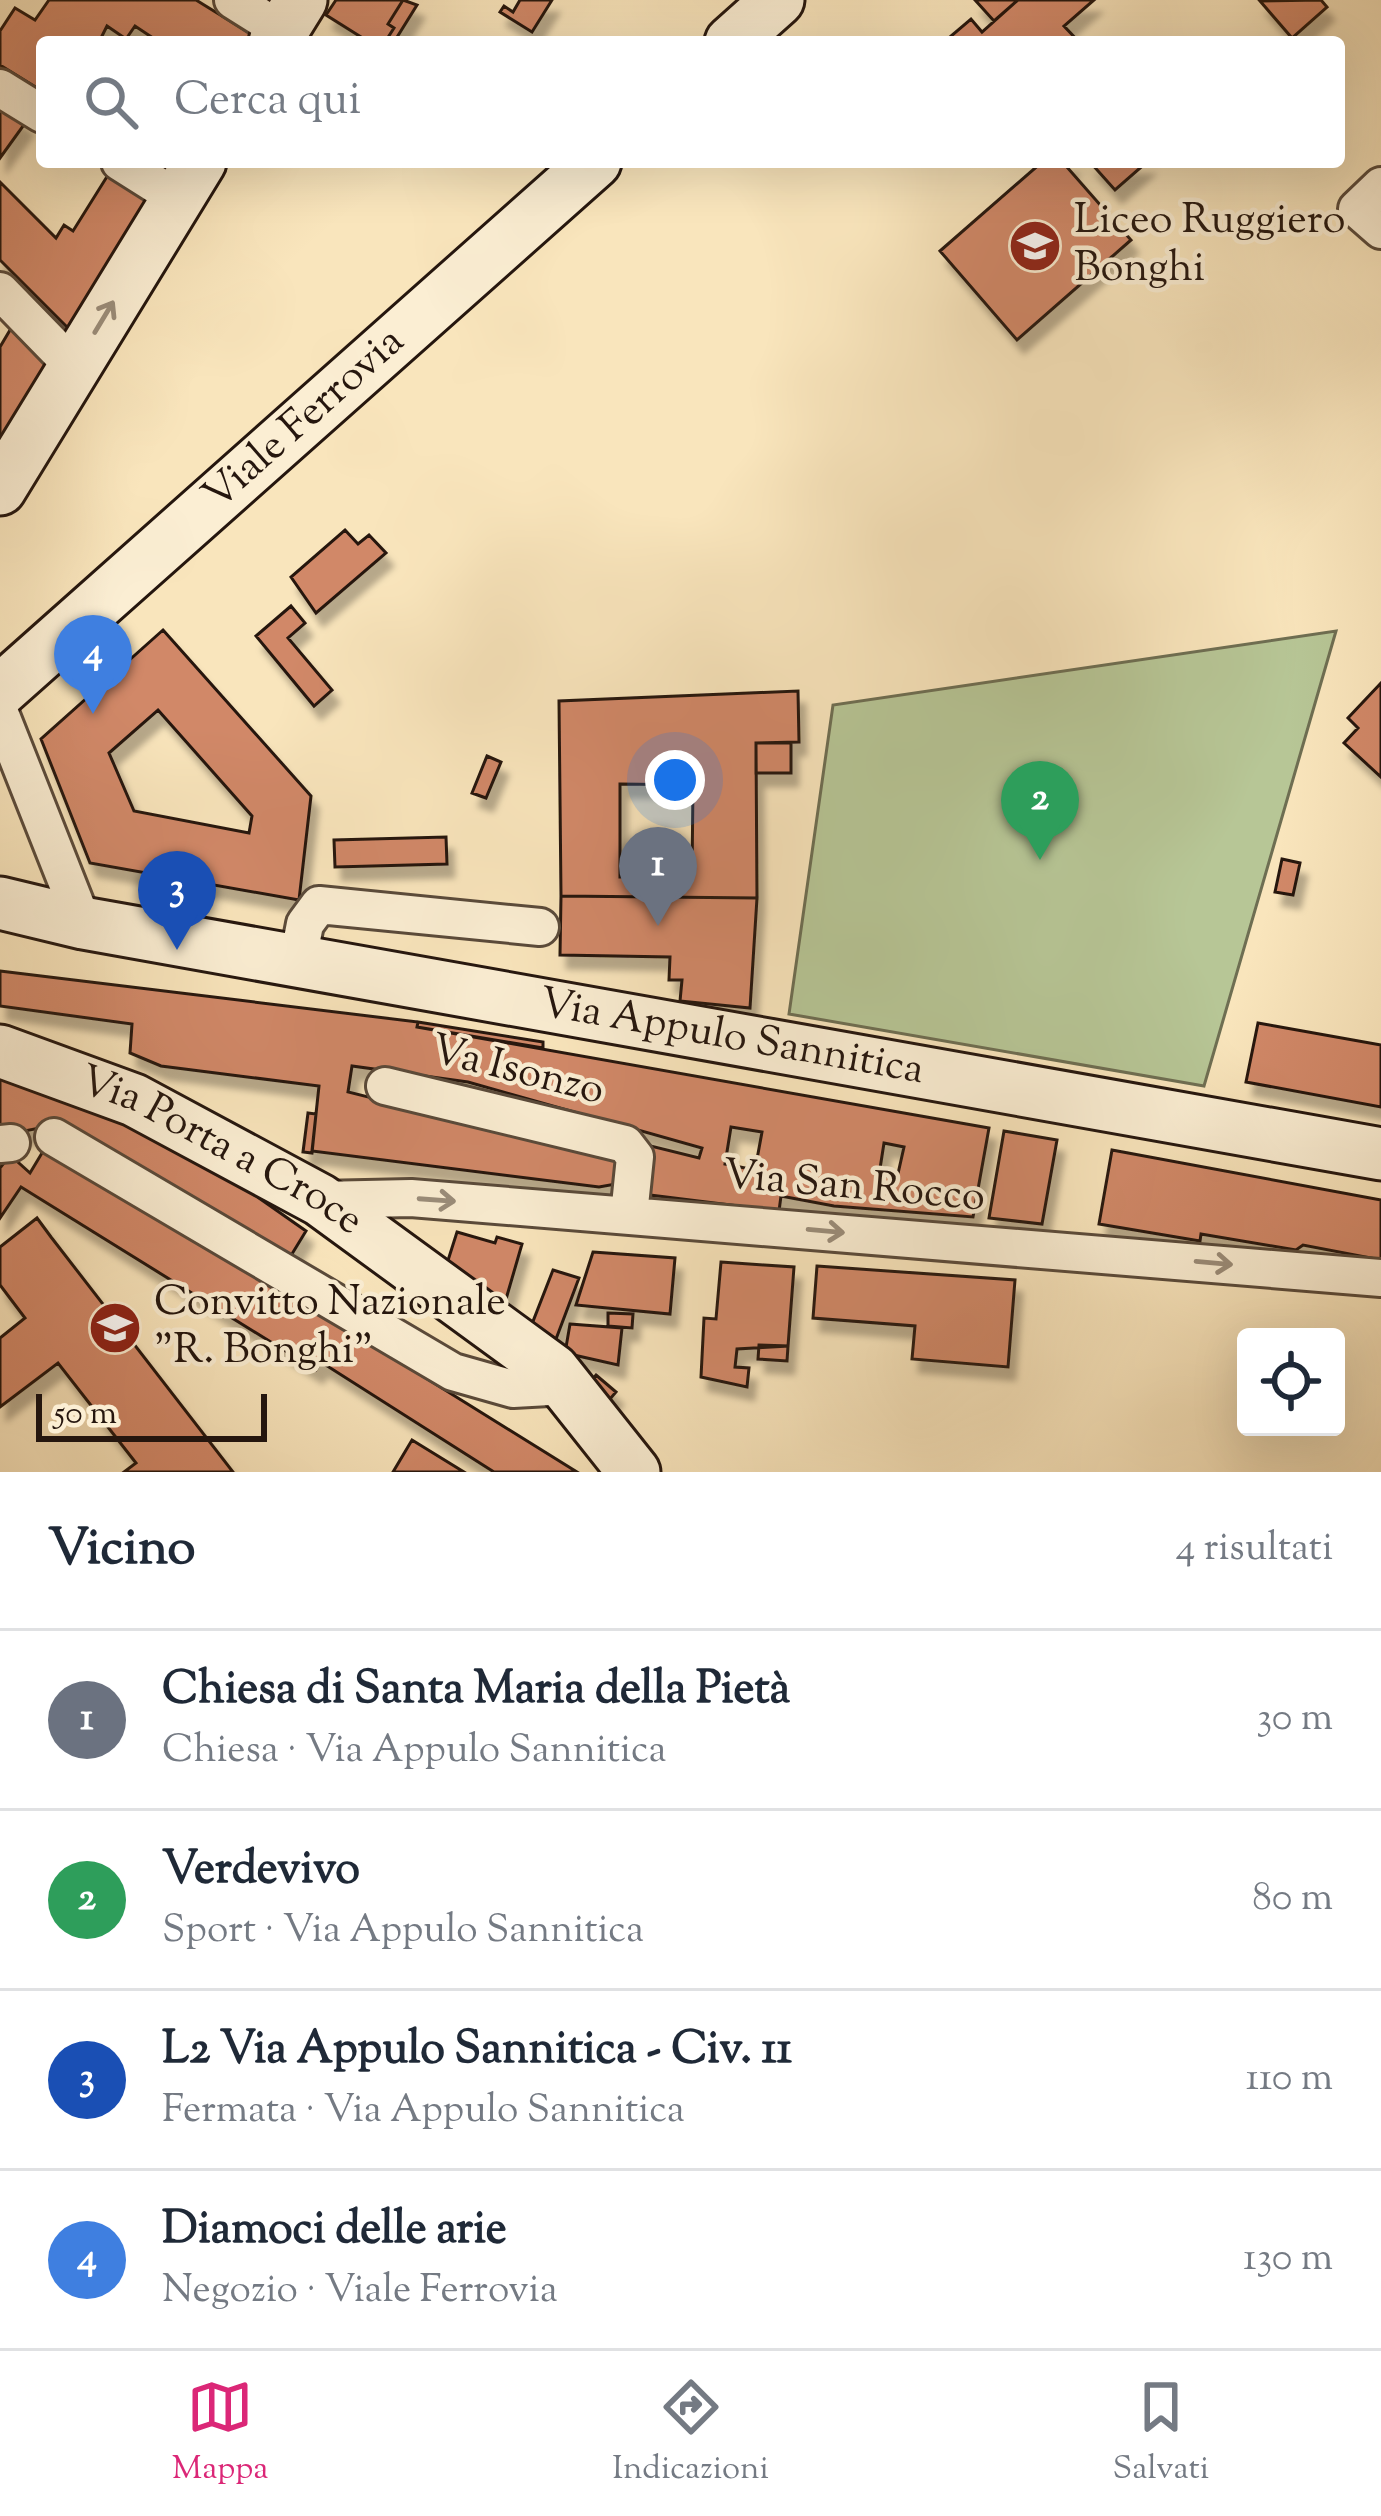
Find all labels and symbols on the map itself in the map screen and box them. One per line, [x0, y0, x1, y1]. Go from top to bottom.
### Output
place label: Liceo Ruggiero Bonghi [1074, 192, 1345, 300]
school or university icon: Liceo Ruggiero Bonghi [1007, 218, 1063, 274]
one-way arrow [92, 301, 116, 335]
street label: Viale Ferrovia [191, 314, 419, 526]
pin: 4 [54, 615, 132, 714]
your location [645, 750, 705, 810]
pin: 2 [1001, 761, 1079, 860]
pin: 1 [619, 827, 697, 926]
pin: 3 [138, 851, 216, 950]
street label: Via Appulo Sannitica [535, 975, 928, 1102]
street label: Va Isonzo [424, 1022, 610, 1122]
street label: Via Porta a Croce [70, 1052, 375, 1251]
street label: Via San Rocco [721, 1147, 987, 1229]
one-way arrow [417, 1189, 456, 1212]
one-way arrow [805, 1219, 844, 1242]
one-way arrow [1194, 1252, 1233, 1275]
place label: Convitto Nazionale "R. Bonghi" [154, 1274, 506, 1382]
school or university icon: Convitto Nazionale "R. Bonghi" [87, 1300, 143, 1356]
scale bar [36, 1388, 267, 1441]

